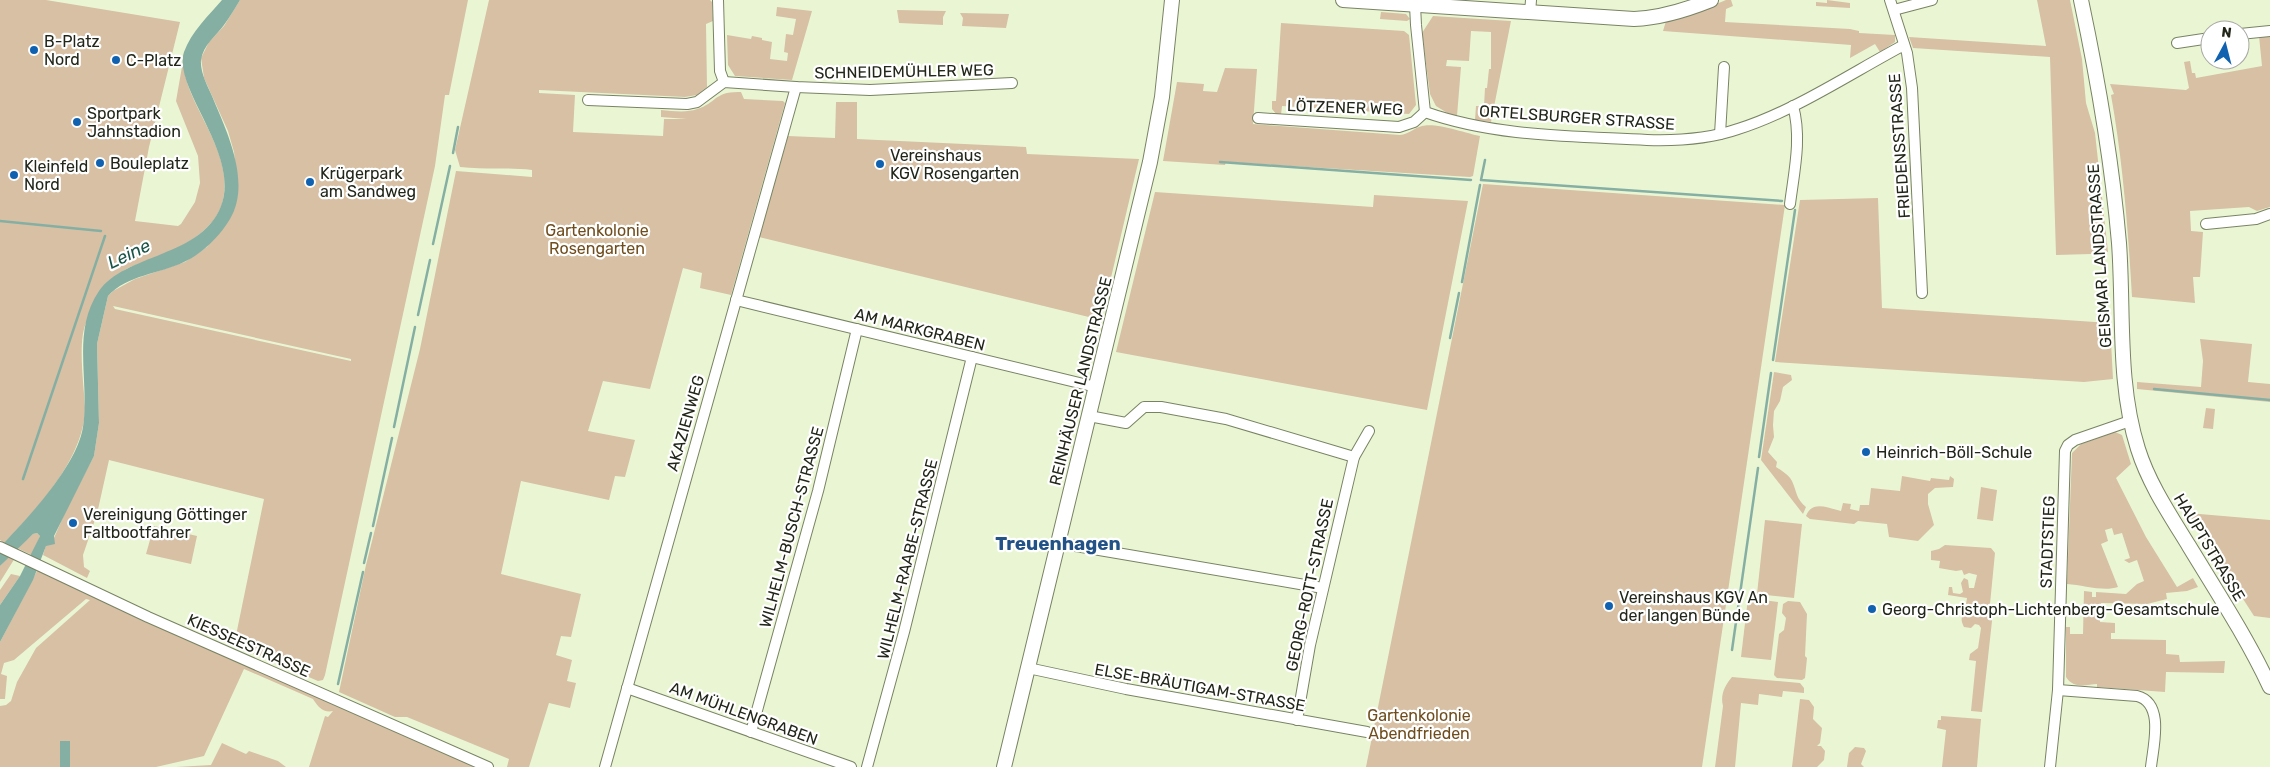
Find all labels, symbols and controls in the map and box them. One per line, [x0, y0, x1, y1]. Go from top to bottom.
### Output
north arrow [2200, 20, 2250, 70]
text: N [2220, 24, 2233, 42]
place label: B-Platz Nord [44, 32, 100, 69]
marker: B-Platz Nord [28, 44, 40, 56]
place label: C-Platz [126, 51, 181, 70]
marker: C-Platz [110, 54, 122, 66]
street label: SCHNEIDEMÜHLER WEG [814, 60, 994, 83]
street label: FRIEDENSSTRASSE [1885, 73, 1914, 219]
street label: LÖTZENER WEG [1287, 96, 1403, 119]
street label: ORTELSBURGER STRASSE [1478, 101, 1675, 134]
place label: Sportpark Jahnstadion [87, 104, 181, 141]
marker: Sportpark Jahnstadion [71, 116, 83, 128]
place label: Vereinshaus KGV Rosengarten [890, 146, 1019, 183]
place label: Bouleplatz [110, 154, 189, 173]
place label: Kleinfeld Nord [24, 157, 88, 194]
marker: Bouleplatz [94, 157, 106, 169]
marker: Vereinshaus KGV Rosengarten [874, 158, 886, 170]
street label: GEISMAR LANDSTRASSE [2084, 163, 2115, 349]
place label: Krügerpark am Sandweg [320, 164, 416, 201]
marker: Kleinfeld Nord [8, 169, 20, 181]
marker: Krügerpark am Sandweg [304, 176, 316, 188]
park label: Gartenkolonie Rosengarten [545, 221, 649, 258]
water label: Leine [104, 234, 154, 274]
street label: REINHÄUSER LANDSTRASSE [1045, 275, 1116, 487]
street label: AM MARKGRABEN [853, 304, 987, 355]
street label: AKAZIENWEG [663, 373, 708, 473]
street label: WILHELM-BUSCH-STRASSE [755, 424, 828, 630]
place label: Heinrich-Böll-Schule [1876, 443, 2032, 462]
marker: Heinrich-Böll-Schule [1860, 446, 1872, 458]
street label: WILHELM-RAABE-STRASSE [873, 457, 942, 661]
street label: HAUPTSTRASSE [2170, 490, 2249, 605]
street label: STADTSTIEG [2036, 495, 2059, 589]
street label: GEORG-ROTT-STRASSE [1282, 497, 1337, 673]
place label: Vereinigung Göttinger Faltbootfahrer [83, 505, 247, 542]
marker: Vereinigung Göttinger Faltbootfahrer [67, 517, 79, 529]
district label: Treuenhagen [995, 532, 1121, 555]
place label: Vereinshaus KGV An der langen Bünde [1619, 588, 1768, 625]
marker: Vereinshaus KGV An der langen Bünde [1603, 600, 1615, 612]
place label: Georg-Christoph-Lichtenberg-Gesamtschule [1882, 600, 2220, 619]
marker: Georg-Christoph-Lichtenberg-Gesamtschule [1866, 603, 1878, 615]
street label: KIESSEESTRASSE [184, 610, 313, 681]
street label: ELSE-BRÄUTIGAM-STRASSE [1093, 660, 1307, 715]
street label: AM MÜHLENGRABEN [667, 678, 820, 749]
park label: Gartenkolonie Abendfrieden [1367, 706, 1471, 743]

